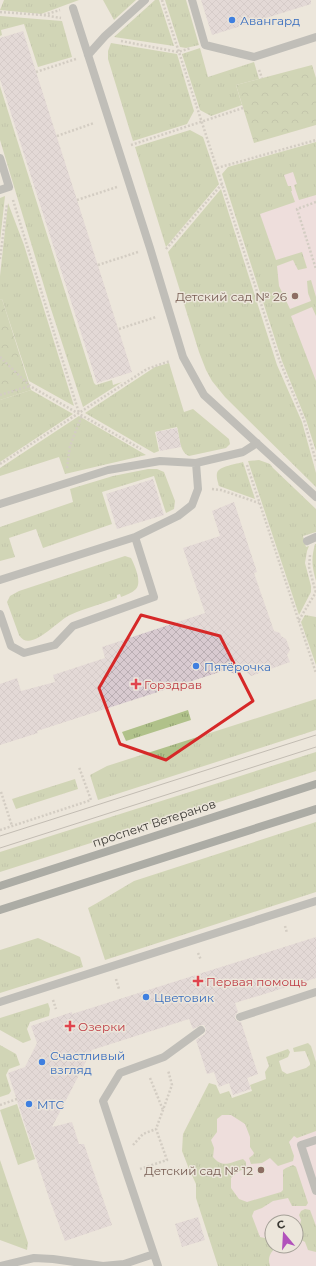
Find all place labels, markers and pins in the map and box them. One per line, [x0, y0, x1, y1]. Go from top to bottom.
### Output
place label: Авангард [240, 13, 300, 28]
marker: Авангард [227, 15, 237, 25]
place label: Детский сад № 26 [175, 289, 287, 304]
marker: Детский сад № 26 [290, 291, 300, 301]
place label: Пятёрочка [204, 659, 271, 674]
marker: Пятёрочка [191, 661, 201, 671]
place label: Горздрав [144, 677, 202, 692]
marker: Горздрав [131, 679, 141, 689]
place label: Первая помощь [206, 974, 307, 989]
marker: Первая помощь [193, 976, 203, 986]
place label: Цветовик [154, 990, 214, 1005]
marker: Цветовик [141, 992, 151, 1002]
place label: Озерки [78, 1019, 126, 1034]
marker: Озерки [65, 1021, 75, 1031]
place label: Счастливый взгляд [50, 1048, 125, 1077]
marker: Счастливый взгляд [37, 1057, 47, 1067]
place label: МТС [37, 1097, 64, 1112]
marker: МТС [24, 1099, 34, 1109]
place label: Детский сад № 12 [144, 1163, 253, 1178]
marker: Детский сад № 12 [256, 1165, 266, 1175]

